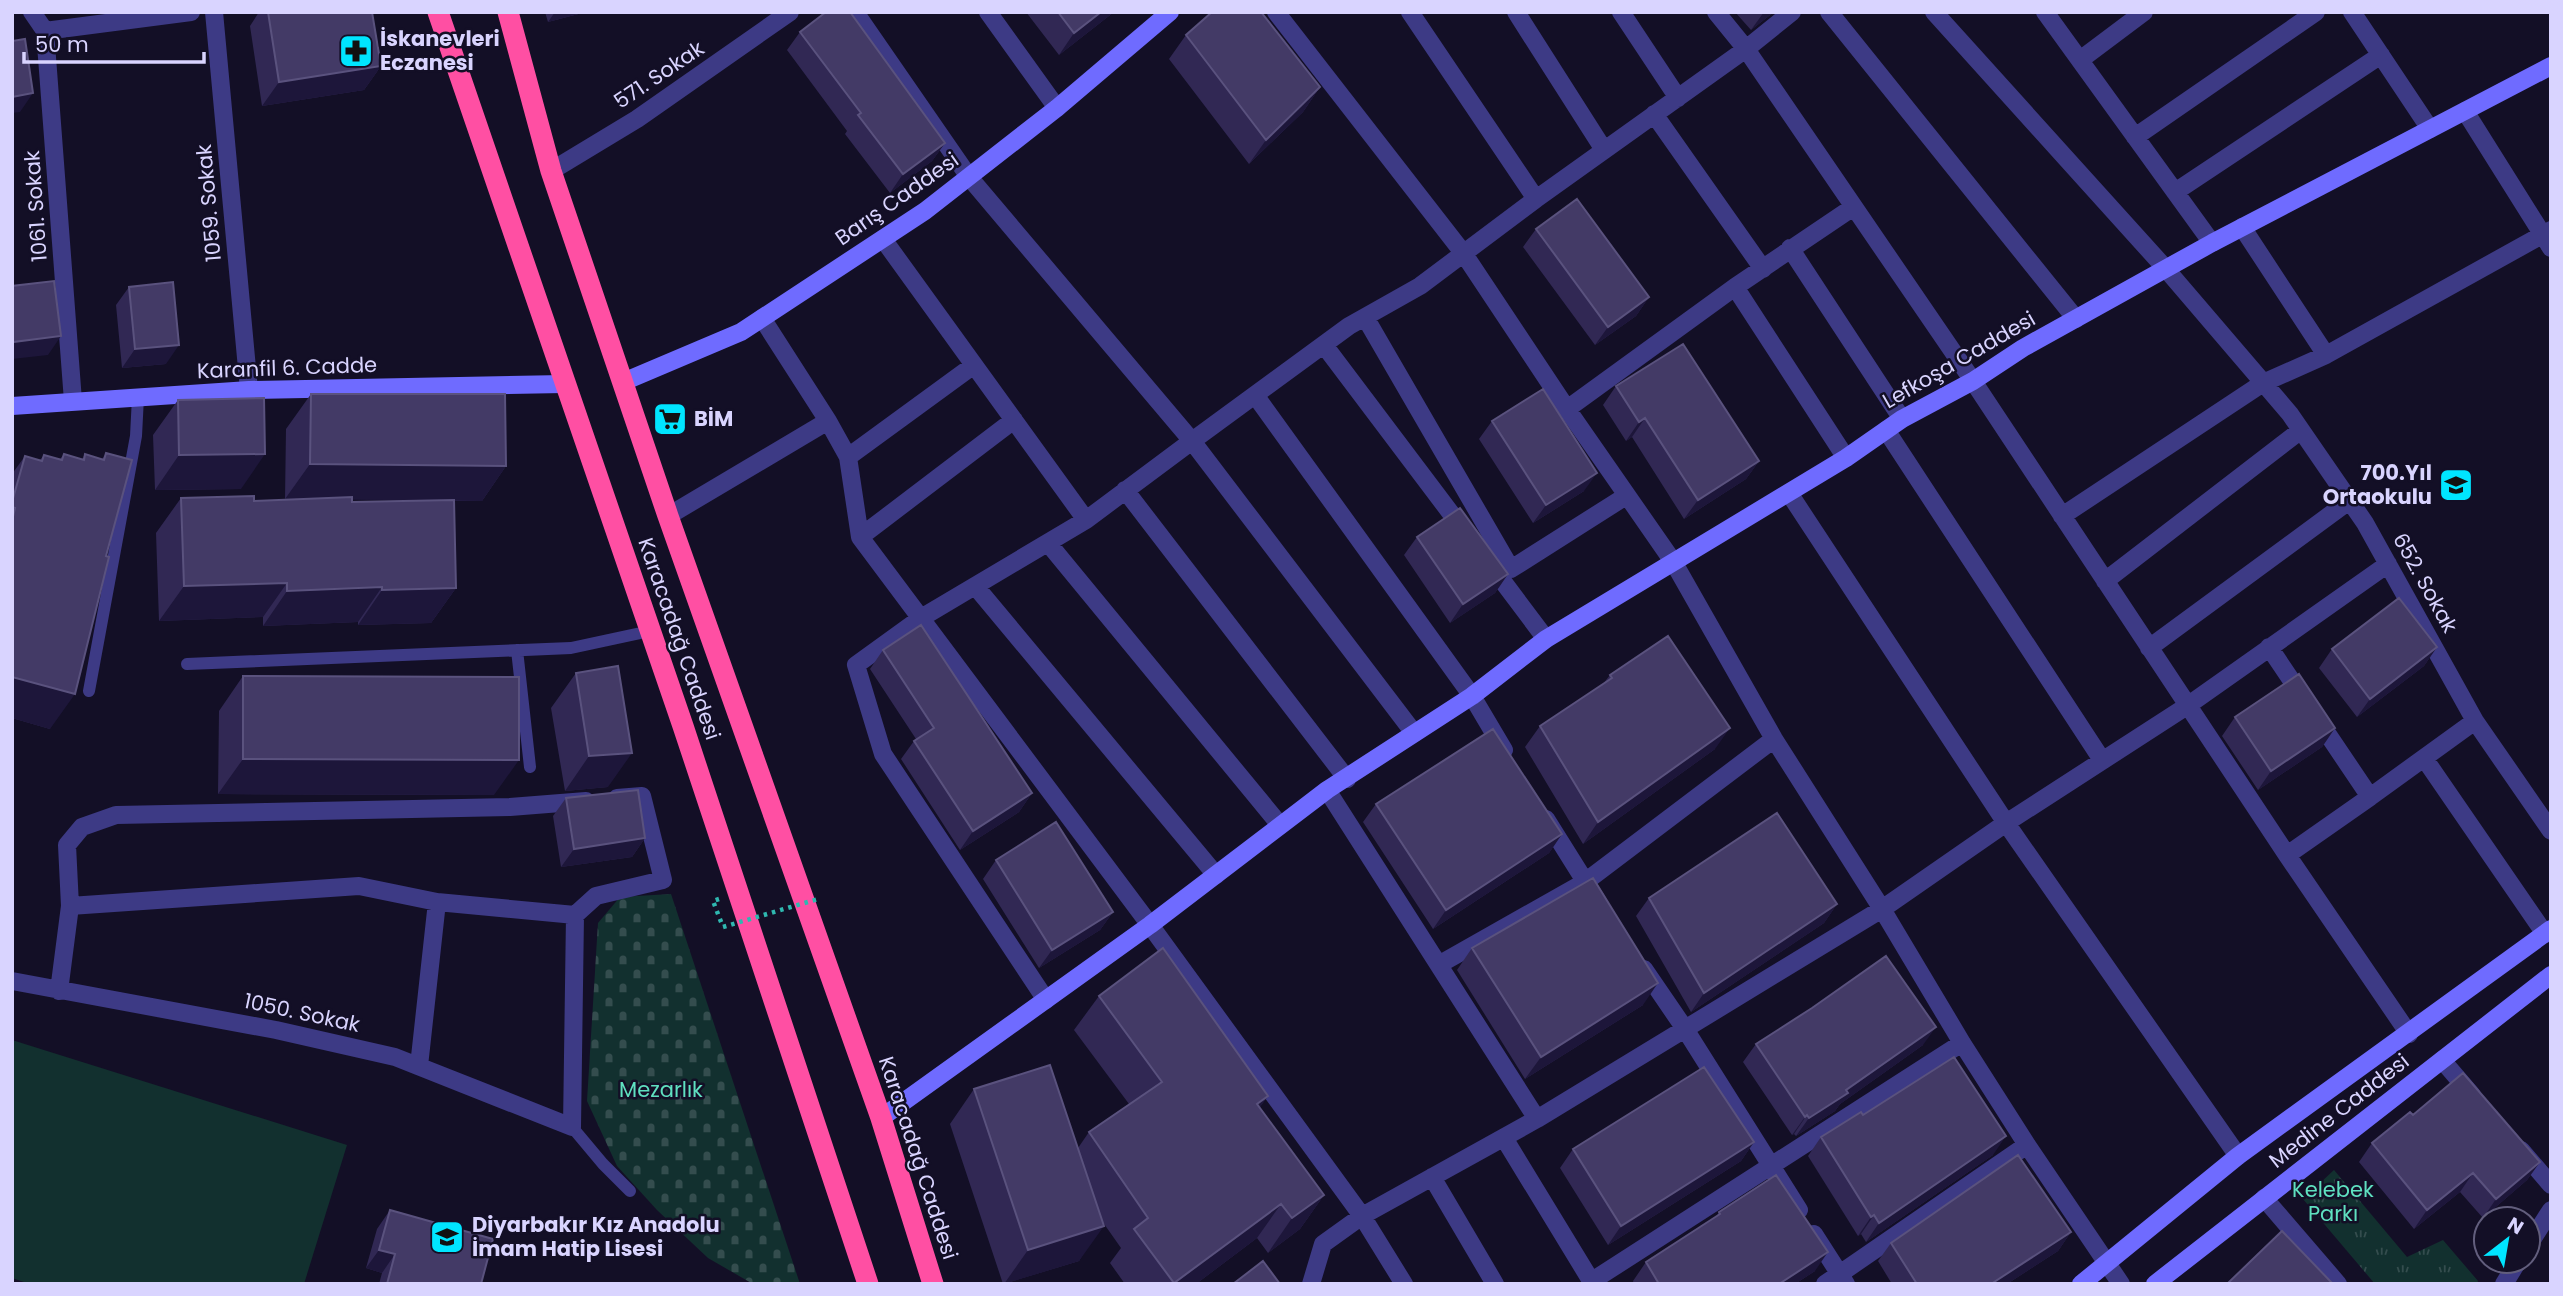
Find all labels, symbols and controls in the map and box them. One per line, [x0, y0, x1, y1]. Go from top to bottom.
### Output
scale bar [24, 21, 205, 65]
place label: İskanevleri Eczanesi [380, 24, 500, 77]
text: 50 m [35, 30, 89, 59]
pharmacy icon: İskanevleri Eczanesi [337, 32, 375, 70]
street label: 571. Sokak [608, 34, 710, 115]
street label: 1059. Sokak [189, 143, 228, 263]
street label: Barış Caddesi [829, 145, 964, 252]
street label: 1061. Sokak [17, 149, 54, 263]
street label: Lefkoşa Caddesi [1877, 304, 2040, 415]
street label: Karanfil 6. Cadde [196, 350, 378, 385]
supermarket icon: BİM [651, 400, 689, 438]
place label: BİM [694, 404, 733, 433]
place label: 700.Yıl Ortaokulu [2323, 458, 2432, 511]
school or university icon: 700.Yıl Ortaokulu [2437, 466, 2475, 504]
street label: 652. Sokak [2386, 528, 2465, 638]
street label: Karacadağ Caddesi [631, 534, 728, 744]
street label: 1050. Sokak [241, 986, 363, 1039]
street label: Medine Caddesi [2263, 1047, 2415, 1175]
street label: Karacadağ Caddesi [872, 1053, 965, 1263]
park label: Mezarlık [619, 1075, 703, 1104]
park label: Kelebek Parkı [2292, 1175, 2374, 1228]
north arrow [2472, 1205, 2542, 1275]
place label: Diyarbakır Kız Anadolu İmam Hatip Lisesi [472, 1210, 720, 1263]
text: N [2502, 1211, 2529, 1241]
school or university icon: Diyarbakır Kız Anadolu İmam Hatip Lisesi [428, 1218, 466, 1256]

